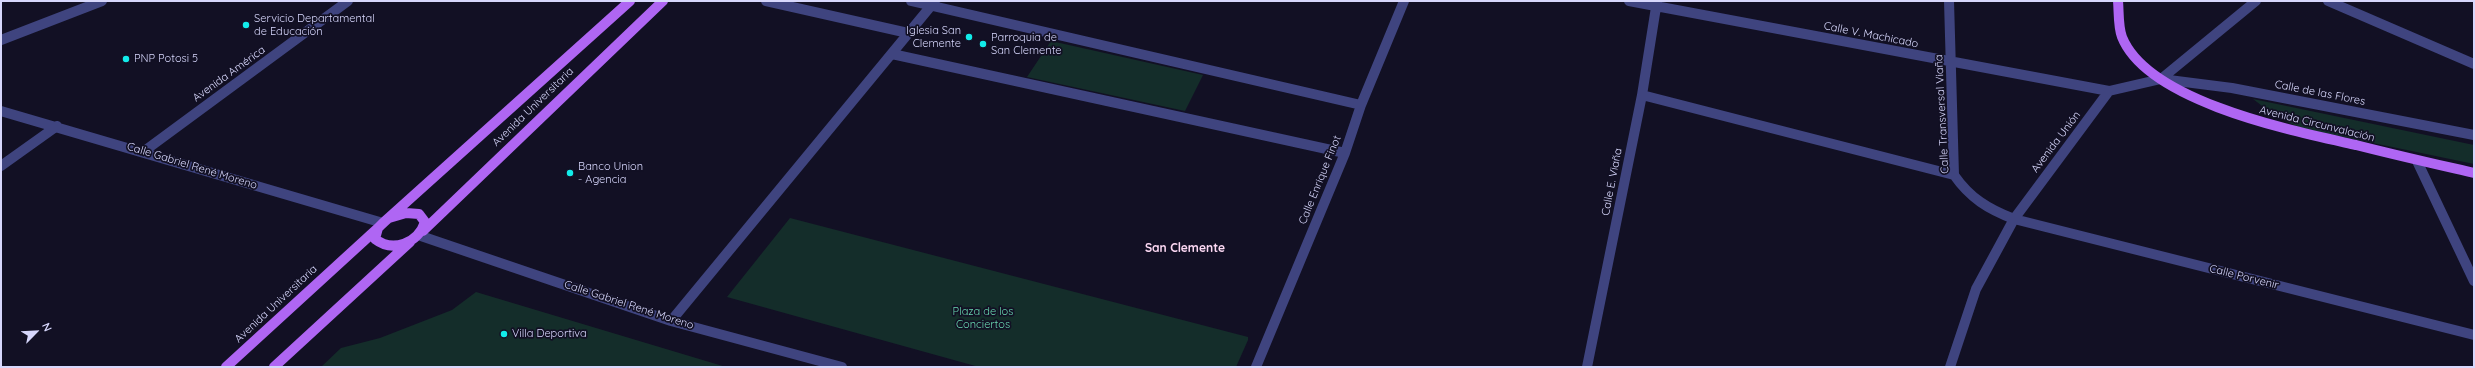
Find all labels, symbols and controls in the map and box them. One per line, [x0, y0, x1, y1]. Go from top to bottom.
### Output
place label: Servicio Departamental de Educación [254, 12, 375, 38]
street label: Calle V. Machicado [1823, 19, 1919, 51]
marker: Servicio Departamental de Educación [241, 20, 251, 30]
place label: Iglesia San Clemente [906, 24, 961, 50]
place label: Parroquia de San Clemente [991, 31, 1062, 57]
marker: Iglesia San Clemente [964, 32, 974, 42]
marker: Parroquia de San Clemente [978, 39, 988, 49]
street label: Avenida América [190, 43, 268, 105]
place label: PNP Potosi 5 [134, 52, 198, 66]
marker: PNP Potosi 5 [121, 54, 131, 64]
street label: Calle Transversal Viaña [1932, 54, 1952, 174]
street label: Avenida Universitaria [490, 65, 576, 149]
street label: Calle de las Flores [2274, 78, 2366, 108]
street label: Avenida Circunvalación [2258, 103, 2376, 145]
street label: Avenida Unión [2029, 109, 2083, 175]
street label: Calle Enrique Finot [1296, 134, 1344, 226]
street label: Calle Gabriel René Moreno [125, 140, 259, 192]
street label: Calle E. Viaña [1599, 147, 1625, 217]
place label: Banco Union - Agencia [578, 160, 643, 186]
marker: Banco Union - Agencia [565, 168, 575, 178]
district label: San Clemente [1145, 241, 1225, 255]
street label: Avenida Universitaria [232, 262, 320, 346]
street label: Calle Porvenir [2208, 262, 2280, 292]
street label: Calle Gabriel René Moreno [563, 278, 695, 332]
park label: Plaza de los Conciertos [953, 305, 1013, 331]
north arrow [16, 312, 56, 352]
text: N [39, 321, 55, 334]
place label: Villa Deportiva [512, 327, 587, 341]
marker: Villa Deportiva [499, 329, 509, 339]

